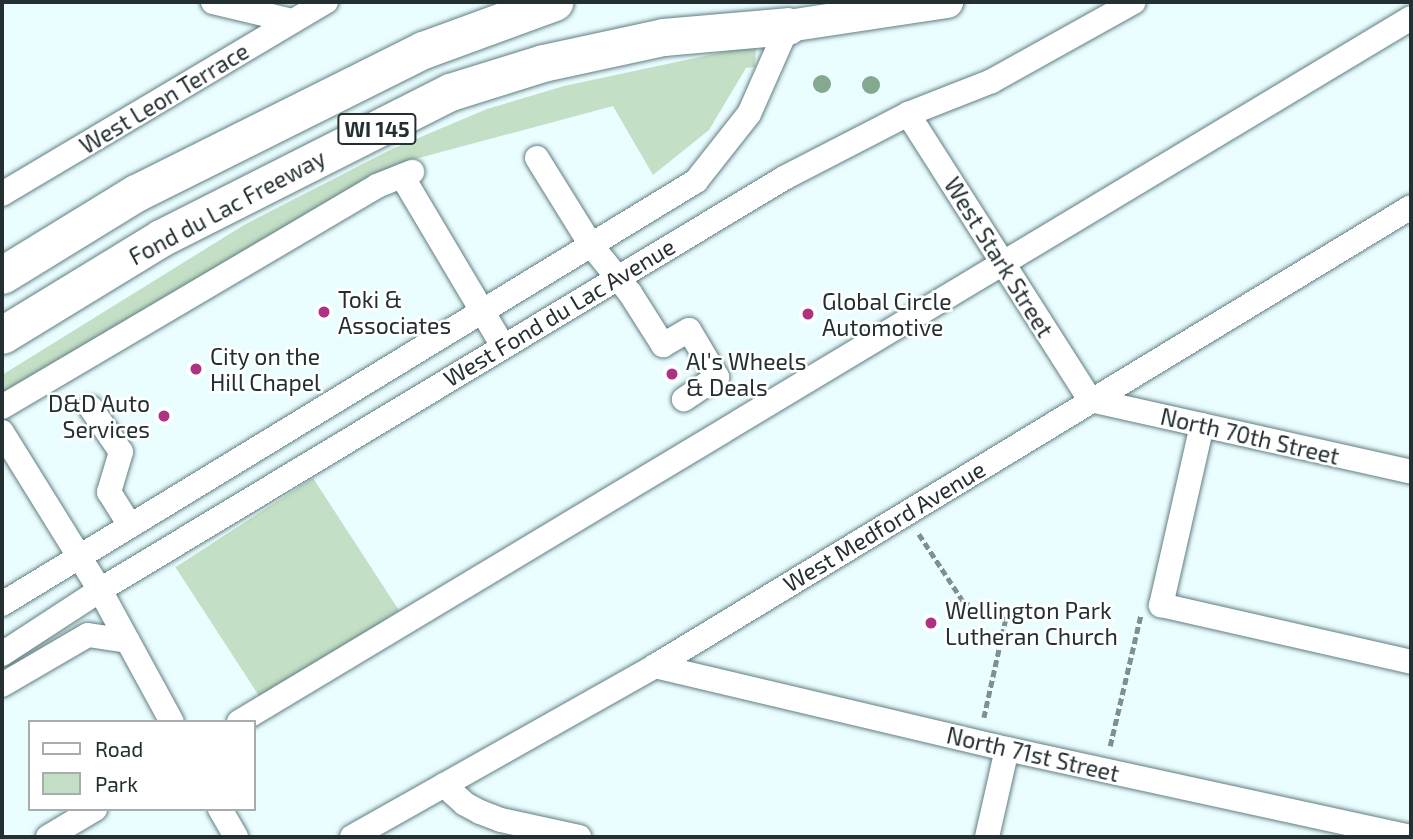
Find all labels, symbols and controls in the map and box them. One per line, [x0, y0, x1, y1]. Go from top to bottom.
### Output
street label: West Leon Terrace [74, 37, 254, 159]
road number: WI 145 [337, 111, 417, 146]
street label: Fond du Lac Freeway [124, 144, 330, 270]
street label: West Stark Street [939, 172, 1059, 342]
street label: West Fond du Lac Avenue [438, 232, 680, 392]
place label: Toki & Associates [338, 285, 451, 339]
place label: Global Circle Automotive [822, 287, 952, 341]
marker: Toki & Associates [316, 304, 332, 320]
marker: Global Circle Automotive [800, 306, 816, 322]
place label: City on the Hill Chapel [210, 342, 321, 396]
place label: Al's Wheels & Deals [686, 347, 807, 401]
marker: City on the Hill Chapel [188, 361, 204, 377]
marker: Al's Wheels & Deals [664, 366, 680, 382]
place label: D&D Auto Services [47, 389, 150, 443]
street label: North 70th Street [1158, 402, 1342, 470]
marker: D&D Auto Services [156, 408, 172, 424]
street label: West Medford Avenue [778, 455, 990, 597]
place label: Wellington Park Lutheran Church [945, 596, 1118, 650]
marker: Wellington Park Lutheran Church [923, 615, 939, 631]
legend [28, 720, 256, 811]
street label: North 71st Street [944, 721, 1122, 787]
text: Road [95, 736, 143, 761]
text: Park [95, 771, 138, 796]

